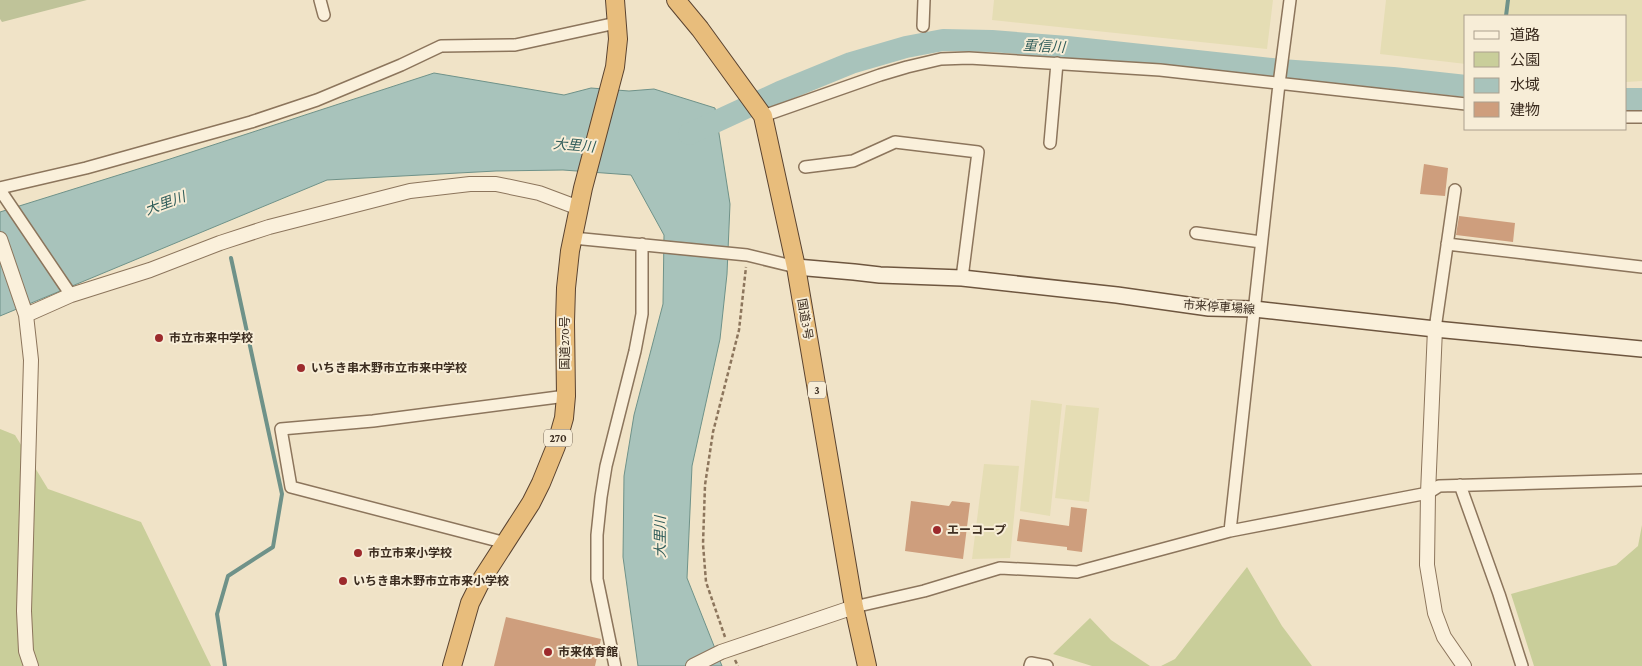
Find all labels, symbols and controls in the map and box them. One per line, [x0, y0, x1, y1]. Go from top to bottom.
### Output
legend [1464, 15, 1627, 130]
text: 道路 [1510, 27, 1540, 43]
water label: 重信川 [1023, 37, 1067, 55]
text: 公園 [1510, 52, 1540, 68]
text: 水域 [1510, 77, 1540, 93]
text: 建物 [1510, 102, 1540, 118]
water label: 大里川 [552, 135, 598, 155]
water label: 大里川 [143, 188, 189, 218]
street label: 国道3号 [794, 297, 816, 341]
street label: 市来停車場線 [1183, 298, 1255, 316]
street label: 国道270号 [558, 316, 572, 370]
place label: 市立市来中学校 [169, 331, 253, 345]
marker: 市立市来中学校 [153, 332, 165, 344]
place label: いちき串木野市立市来中学校 [311, 361, 467, 375]
marker: いちき串木野市立市来中学校 [295, 362, 307, 374]
road number: 3 [808, 382, 826, 398]
road number: 270 [544, 429, 572, 446]
water label: 大里川 [652, 514, 668, 558]
place label: エーコープ [947, 523, 1006, 537]
marker: エーコープ [931, 524, 943, 536]
place label: 市立市来小学校 [368, 546, 452, 560]
marker: 市立市来小学校 [352, 547, 364, 559]
place label: いちき串木野市立市来小学校 [353, 574, 509, 588]
marker: いちき串木野市立市来小学校 [337, 575, 349, 587]
place label: 市来体育館 [558, 645, 618, 659]
marker: 市来体育館 [542, 646, 554, 658]

